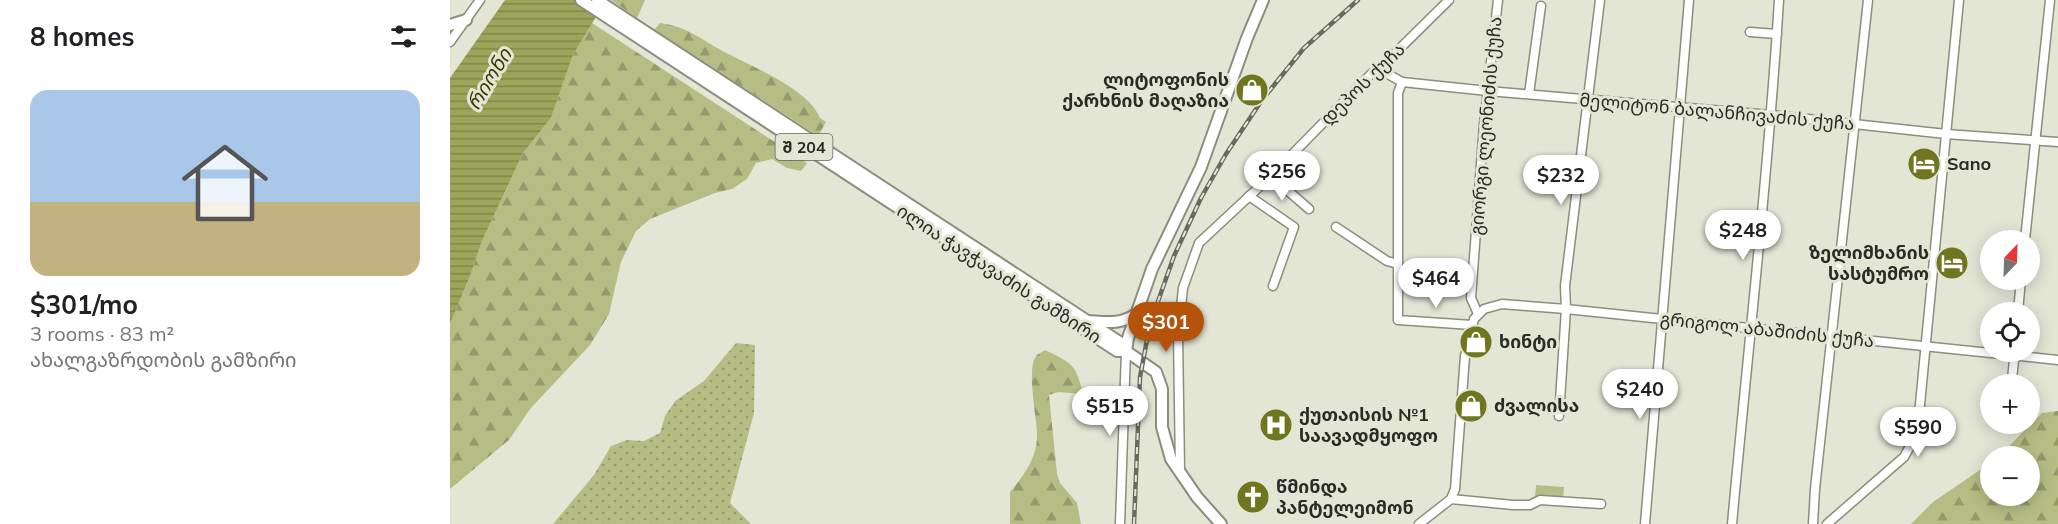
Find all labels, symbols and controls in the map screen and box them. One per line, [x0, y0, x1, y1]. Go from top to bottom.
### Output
street label: გიორგი ლეონიძის ქუჩა [1464, 16, 1507, 236]
text: 8 homes [30, 20, 134, 53]
icon: filters [387, 20, 420, 53]
street label: დეპოს ქუჩა [1316, 38, 1410, 130]
water label: რიონი [461, 42, 517, 114]
place label: ლიტოფონის ქარხნის მაღაზია [1062, 68, 1229, 112]
shop icon: ლიტოფონის ქარხნის მაღაზია [1234, 72, 1270, 108]
street label: მელიტონ ბალანჩივაძის ქუჩა [1579, 88, 1855, 135]
icon: home [171, 129, 279, 237]
road number: შ 204 [776, 134, 832, 160]
hotel icon: Sano [1906, 146, 1942, 182]
pin: $256 [1246, 151, 1318, 202]
place label: Sano [1947, 152, 1991, 175]
pin: $232 [1525, 155, 1597, 206]
text: $256 [1258, 158, 1306, 183]
text: $232 [1537, 162, 1585, 187]
street label: ილია ჭავჭავაძის გამზირი [893, 199, 1106, 348]
pin: $248 [1707, 210, 1779, 261]
text: $248 [1719, 217, 1767, 242]
north arrow [1980, 230, 2040, 290]
map controls [1980, 230, 2040, 506]
place label: ზელიმხანის სასტუმრო [1809, 241, 1929, 285]
hotel icon: ზელიმხანის სასტუმრო [1934, 245, 1970, 281]
pin: $464 [1400, 258, 1472, 309]
text: $464 [1412, 265, 1460, 290]
text: $301/mo [30, 288, 138, 321]
pin: $301 [1130, 302, 1202, 353]
button: locate [1980, 302, 2040, 362]
street label: გრიგოლ აბაშიძის ქუჩა [1659, 307, 1875, 352]
text: $301 [1142, 309, 1190, 334]
text: 3 rooms · 83 m² [30, 321, 174, 346]
shop icon: ხინტი [1458, 324, 1494, 360]
place label: ხინტი [1499, 330, 1557, 353]
text: ახალგაზრდობის გამზირი [30, 347, 297, 372]
pin: $240 [1604, 369, 1676, 420]
button: + [1980, 374, 2040, 434]
text: $240 [1616, 376, 1664, 401]
pin: $515 [1074, 386, 1146, 437]
shop icon: ძვალისა [1453, 388, 1489, 424]
text: $515 [1086, 393, 1134, 418]
place label: ძვალისა [1494, 394, 1579, 417]
place label: ქუთაისის №1 საავადმყოფო [1299, 403, 1438, 447]
hospital icon: ქუთაისის №1 საავადმყოფო [1258, 407, 1294, 443]
pin: $590 [1882, 407, 1954, 458]
text: $590 [1894, 414, 1942, 439]
button: − [1980, 446, 2040, 506]
place label: წმინდა პანტელეიმონ [1276, 475, 1414, 519]
church icon: წმინდა პანტელეიმონ [1235, 479, 1271, 515]

